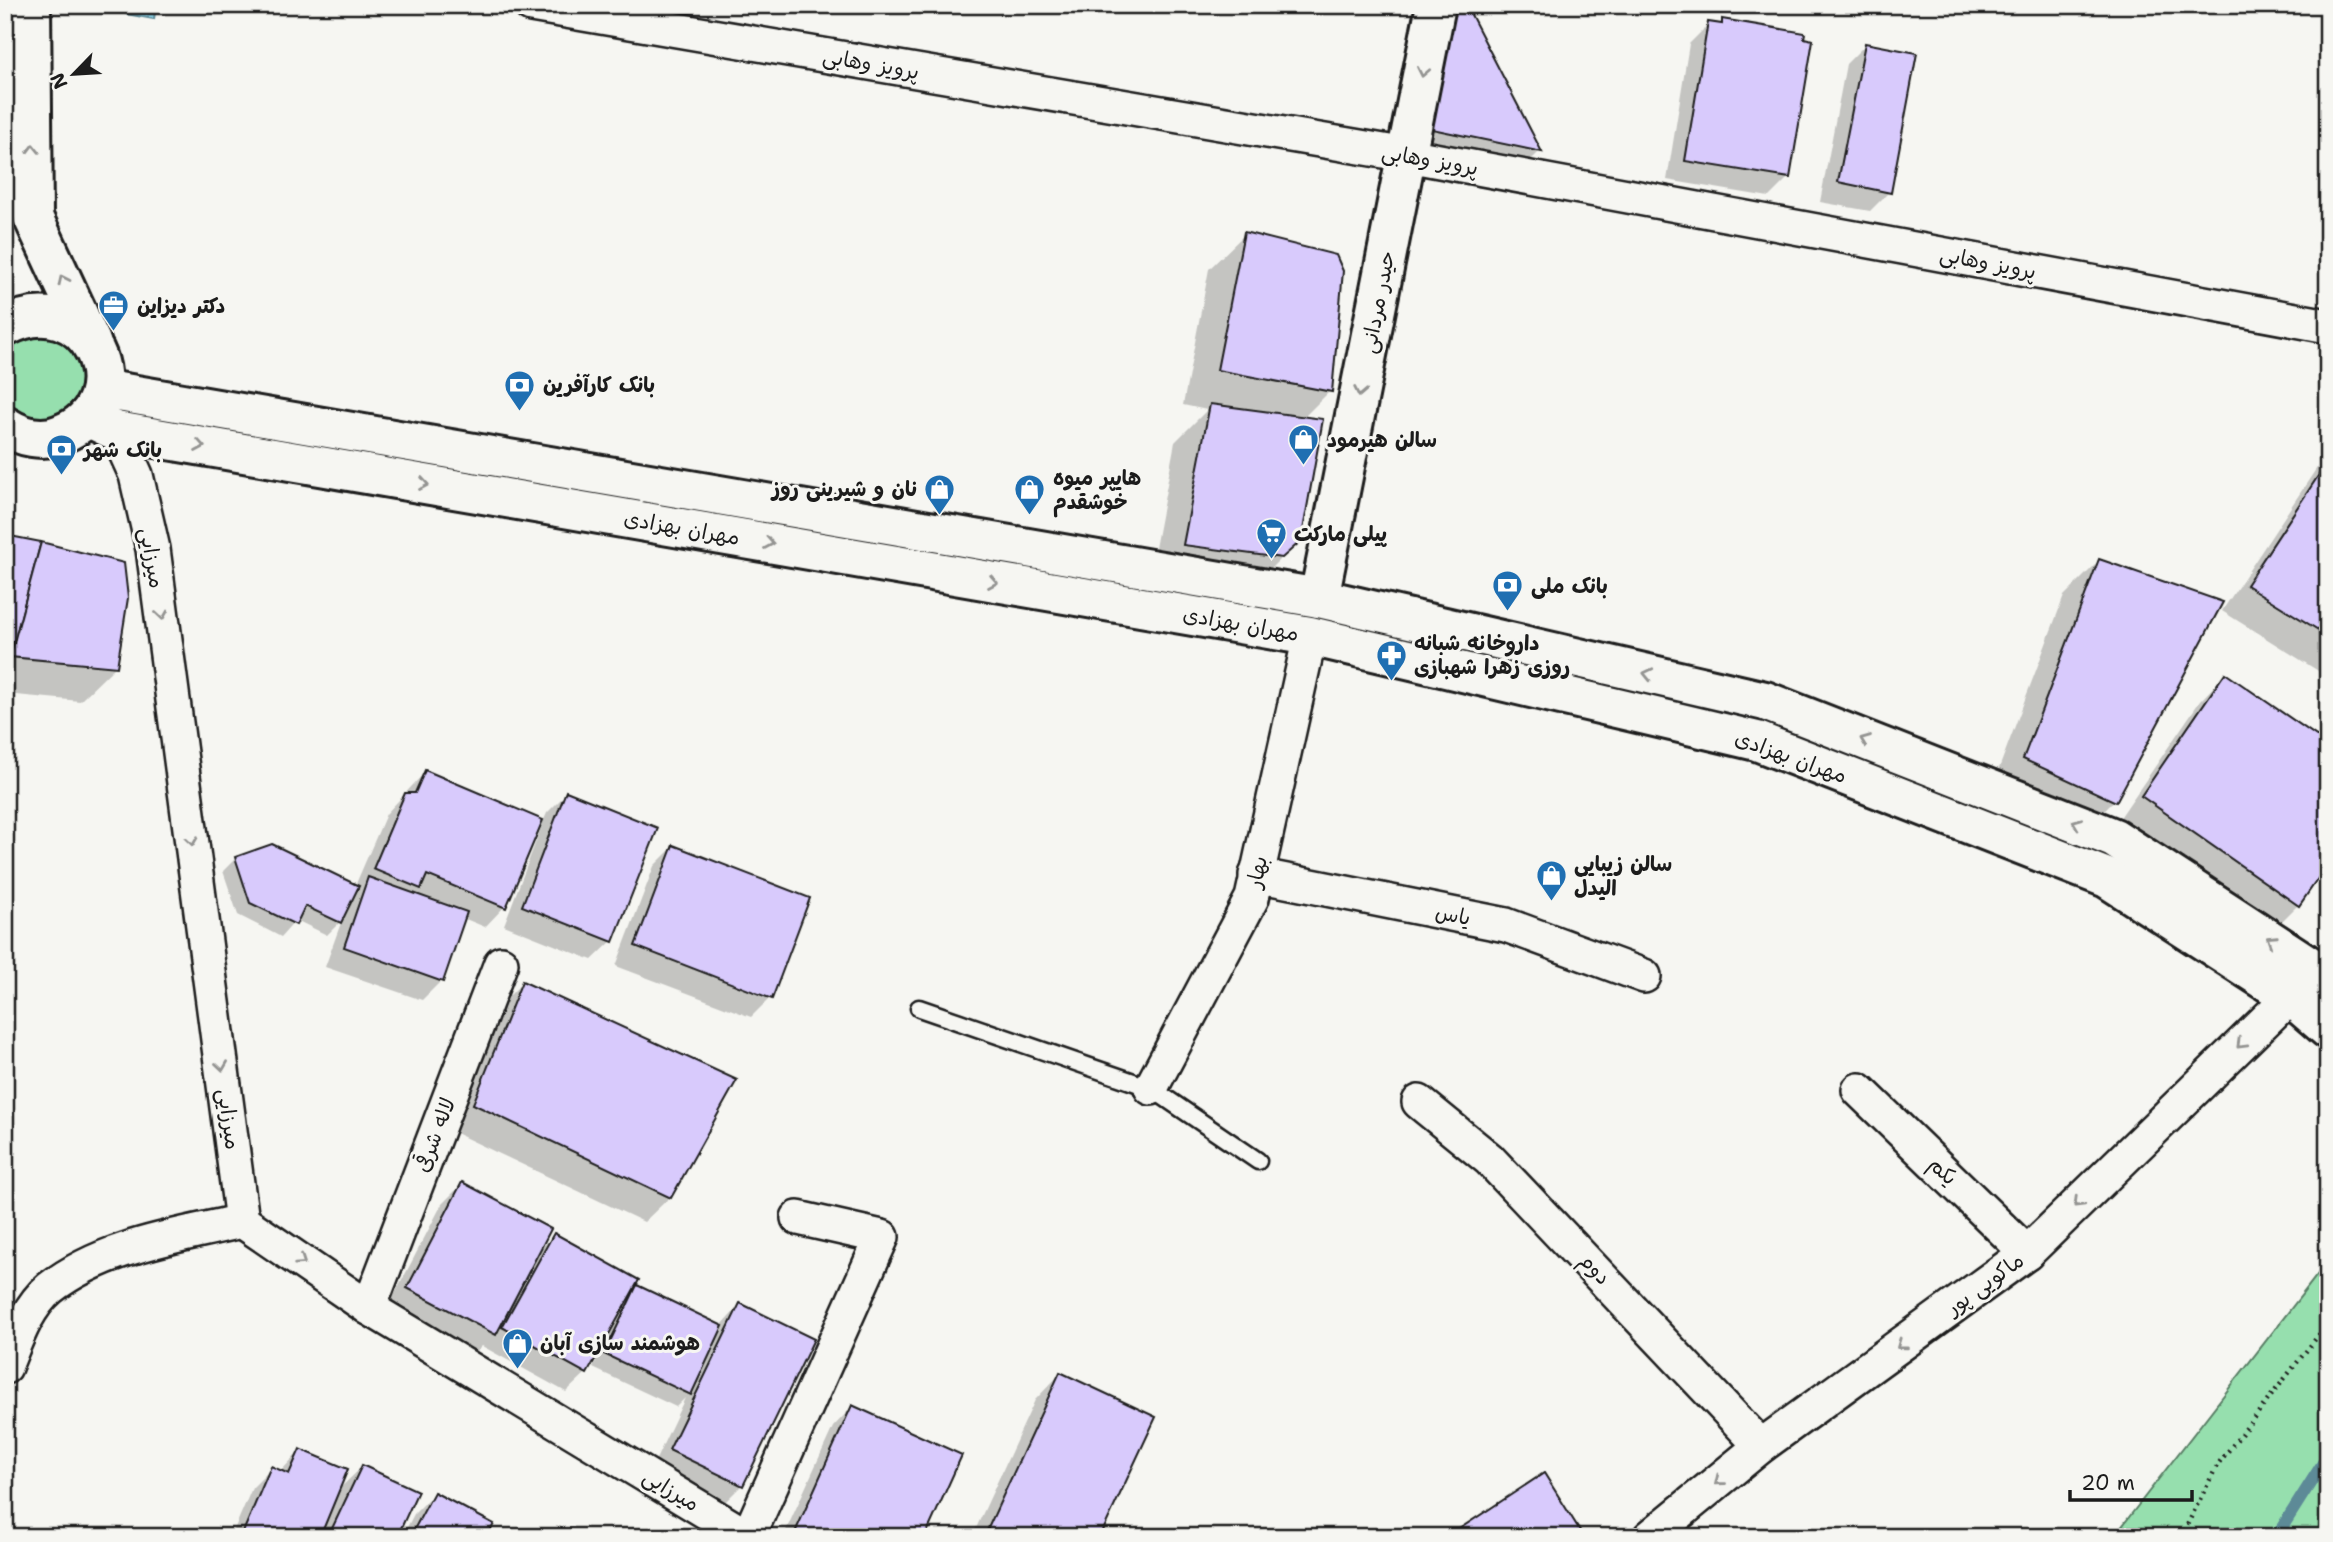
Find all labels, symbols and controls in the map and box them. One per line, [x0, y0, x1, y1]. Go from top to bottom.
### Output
north arrow [38, 38, 108, 108]
street label: پرویز وهابی [821, 42, 921, 86]
one-way arrow [1416, 66, 1431, 78]
text: N [45, 69, 74, 93]
street label: پرویز وهابی [1380, 138, 1480, 182]
one-way arrow [25, 143, 41, 153]
street label: پرویز وهابی [1937, 240, 2039, 286]
street label: حیدر مردانی [1354, 248, 1402, 356]
one-way arrow [57, 275, 71, 287]
office icon: دکتر دیزاین [97, 289, 131, 333]
place label: دکتر دیزاین [137, 292, 225, 320]
bank icon: بانک کارآفرین [503, 368, 537, 412]
place label: بانک کارآفرین [543, 371, 655, 399]
one-way arrow [1353, 386, 1368, 398]
shop icon: سالن هیرمود [1287, 423, 1321, 467]
place label: سالن هیرمود [1327, 426, 1437, 454]
bank icon: بانک شهر [44, 433, 78, 477]
place label: بانک شهر [82, 436, 162, 464]
one-way arrow [194, 438, 206, 453]
place label: هایپر میوه خوشقدم [1053, 464, 1142, 518]
shop icon: نان و شيرينى روز [923, 472, 957, 516]
shop icon: هایپر میوه خوشقدم [1013, 473, 1047, 517]
place label: نان و شيرينى روز [770, 475, 917, 503]
one-way arrow [418, 476, 430, 491]
street label: مهران بهزادی [622, 504, 742, 552]
supermarket icon: پیلی مارکت [1254, 517, 1288, 561]
place label: پیلی مارکت [1294, 520, 1387, 548]
street label: میرزایی [133, 525, 171, 591]
one-way arrow [763, 535, 775, 550]
bank icon: بانک ملی [1491, 569, 1525, 613]
place label: بانک ملی [1531, 572, 1608, 600]
one-way arrow [987, 574, 999, 589]
street label: مهران بهزادی [1181, 600, 1301, 648]
one-way arrow [154, 610, 169, 621]
place label: داروخانه شبانه روزی زهرا شهبازی [1414, 629, 1570, 681]
pharmacy icon: داروخانه شبانه روزی زهرا شهبازی [1374, 638, 1408, 682]
one-way arrow [1642, 668, 1654, 682]
street label: مهران بهزادی [1731, 724, 1851, 790]
one-way arrow [1859, 735, 1871, 749]
one-way arrow [2071, 818, 2083, 832]
one-way arrow [184, 835, 199, 847]
place label: سالن زیبایی الیدل [1574, 850, 1672, 902]
street label: بهار [1240, 853, 1274, 892]
shop icon: سالن زیبایی الیدل [1534, 859, 1568, 903]
street label: یاس [1433, 898, 1473, 932]
one-way arrow [2266, 935, 2279, 948]
one-way arrow [2236, 1036, 2249, 1049]
one-way arrow [214, 1061, 229, 1072]
street label: میرزایی [211, 1087, 247, 1151]
street label: لاله شرقی [408, 1094, 462, 1176]
street label: یکم [1921, 1151, 1963, 1193]
one-way arrow [2074, 1195, 2087, 1208]
street label: ماکویی‌ پور [1939, 1246, 2029, 1323]
street label: دوم [1572, 1247, 1617, 1292]
one-way arrow [293, 1253, 306, 1266]
shop icon: هوشمند سازی آبان [500, 1326, 534, 1370]
place label: هوشمند سازی آبان [540, 1329, 700, 1357]
one-way arrow [1896, 1337, 1909, 1349]
scale bar [2070, 1458, 2193, 1502]
street label: میرزایی [638, 1462, 704, 1518]
text: 20 m [2081, 1469, 2135, 1497]
one-way arrow [1714, 1473, 1727, 1485]

